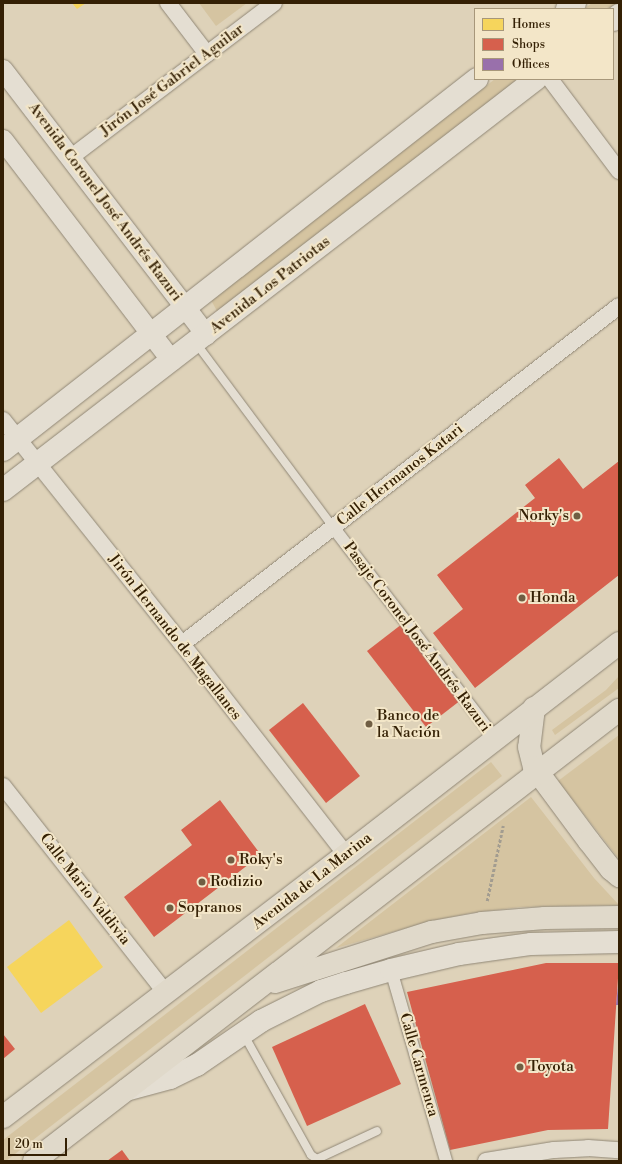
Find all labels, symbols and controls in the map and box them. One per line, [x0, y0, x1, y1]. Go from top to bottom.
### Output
legend [474, 8, 614, 80]
text: Homes [512, 17, 550, 32]
street label: Jirón José Gabriel Aguilar [97, 20, 247, 140]
text: Shops [512, 37, 545, 52]
text: Offices [512, 57, 550, 72]
street label: Avenida Coronel José Andrés Razuri [24, 99, 186, 305]
street label: Avenida Los Patriotas [206, 232, 334, 338]
street label: Calle Hermanos Katari [333, 420, 467, 530]
place label: Norky's [518, 507, 569, 525]
marker: Norky's [572, 511, 582, 521]
street label: Pasaje Coronel José Andrés Razuri [340, 538, 494, 736]
street label: Jirón Hernando de Magallanes [105, 551, 245, 723]
place label: Honda [530, 589, 575, 607]
marker: Honda [517, 593, 527, 603]
place label: Banco de la Nación [377, 706, 441, 741]
marker: Banco de la Nación [364, 719, 374, 729]
street label: Avenida de La Marina [249, 829, 375, 933]
street label: Calle Mario Valdivia [36, 830, 134, 948]
place label: Roky's [239, 851, 283, 869]
marker: Roky's [226, 855, 236, 865]
place label: Rodizio [210, 873, 263, 891]
marker: Rodizio [197, 877, 207, 887]
place label: Sopranos [178, 899, 242, 917]
marker: Sopranos [165, 903, 175, 913]
street label: Calle Carmenca [396, 1011, 442, 1119]
place label: Toyota [528, 1058, 574, 1076]
marker: Toyota [515, 1062, 525, 1072]
scale bar [10, 1130, 69, 1156]
text: 20 m [15, 1137, 43, 1152]

